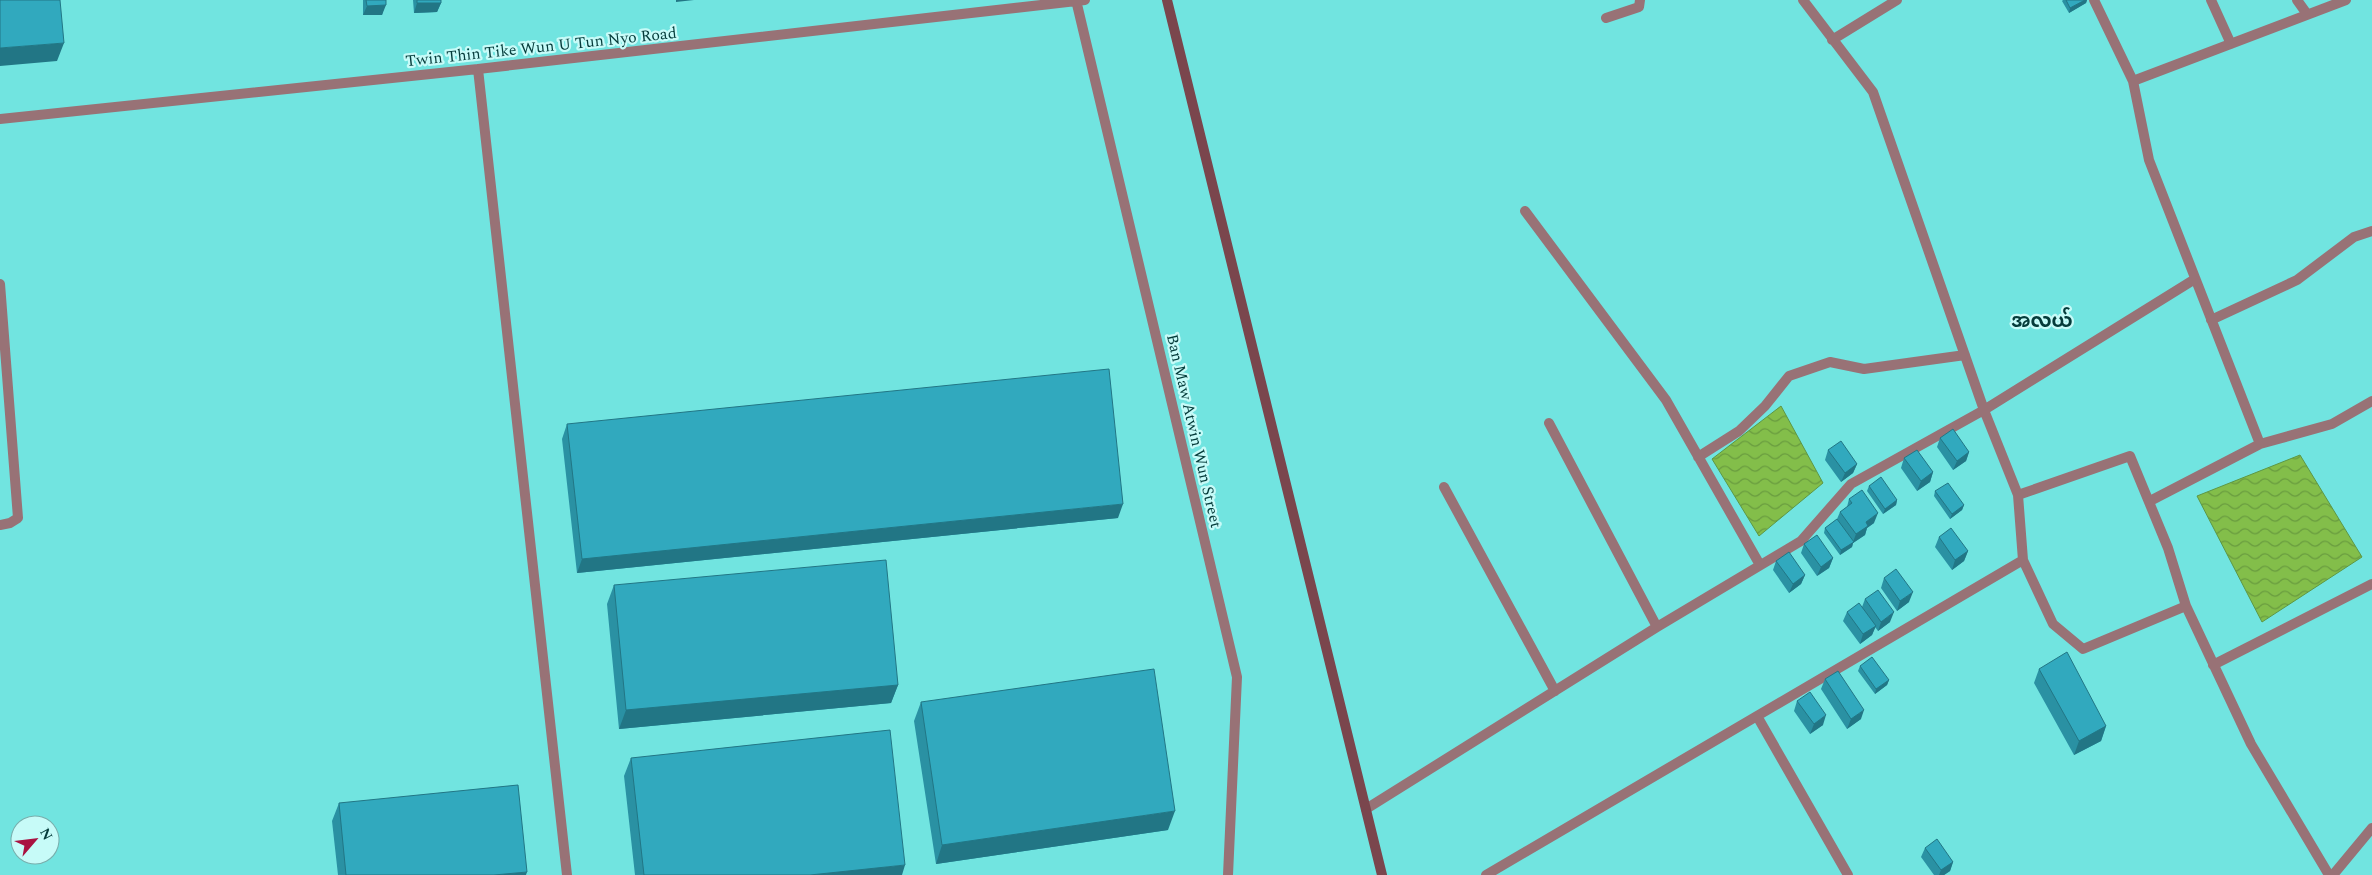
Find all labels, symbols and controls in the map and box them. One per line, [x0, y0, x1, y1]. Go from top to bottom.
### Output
street label: Twin Thin Tike Wun U Tun Nyo Road [404, 21, 678, 73]
district label: အလယ် [2011, 307, 2073, 336]
street label: Ban Maw Atwin Wun Street [1160, 332, 1228, 531]
north arrow [10, 815, 60, 865]
text: N [34, 824, 58, 844]

